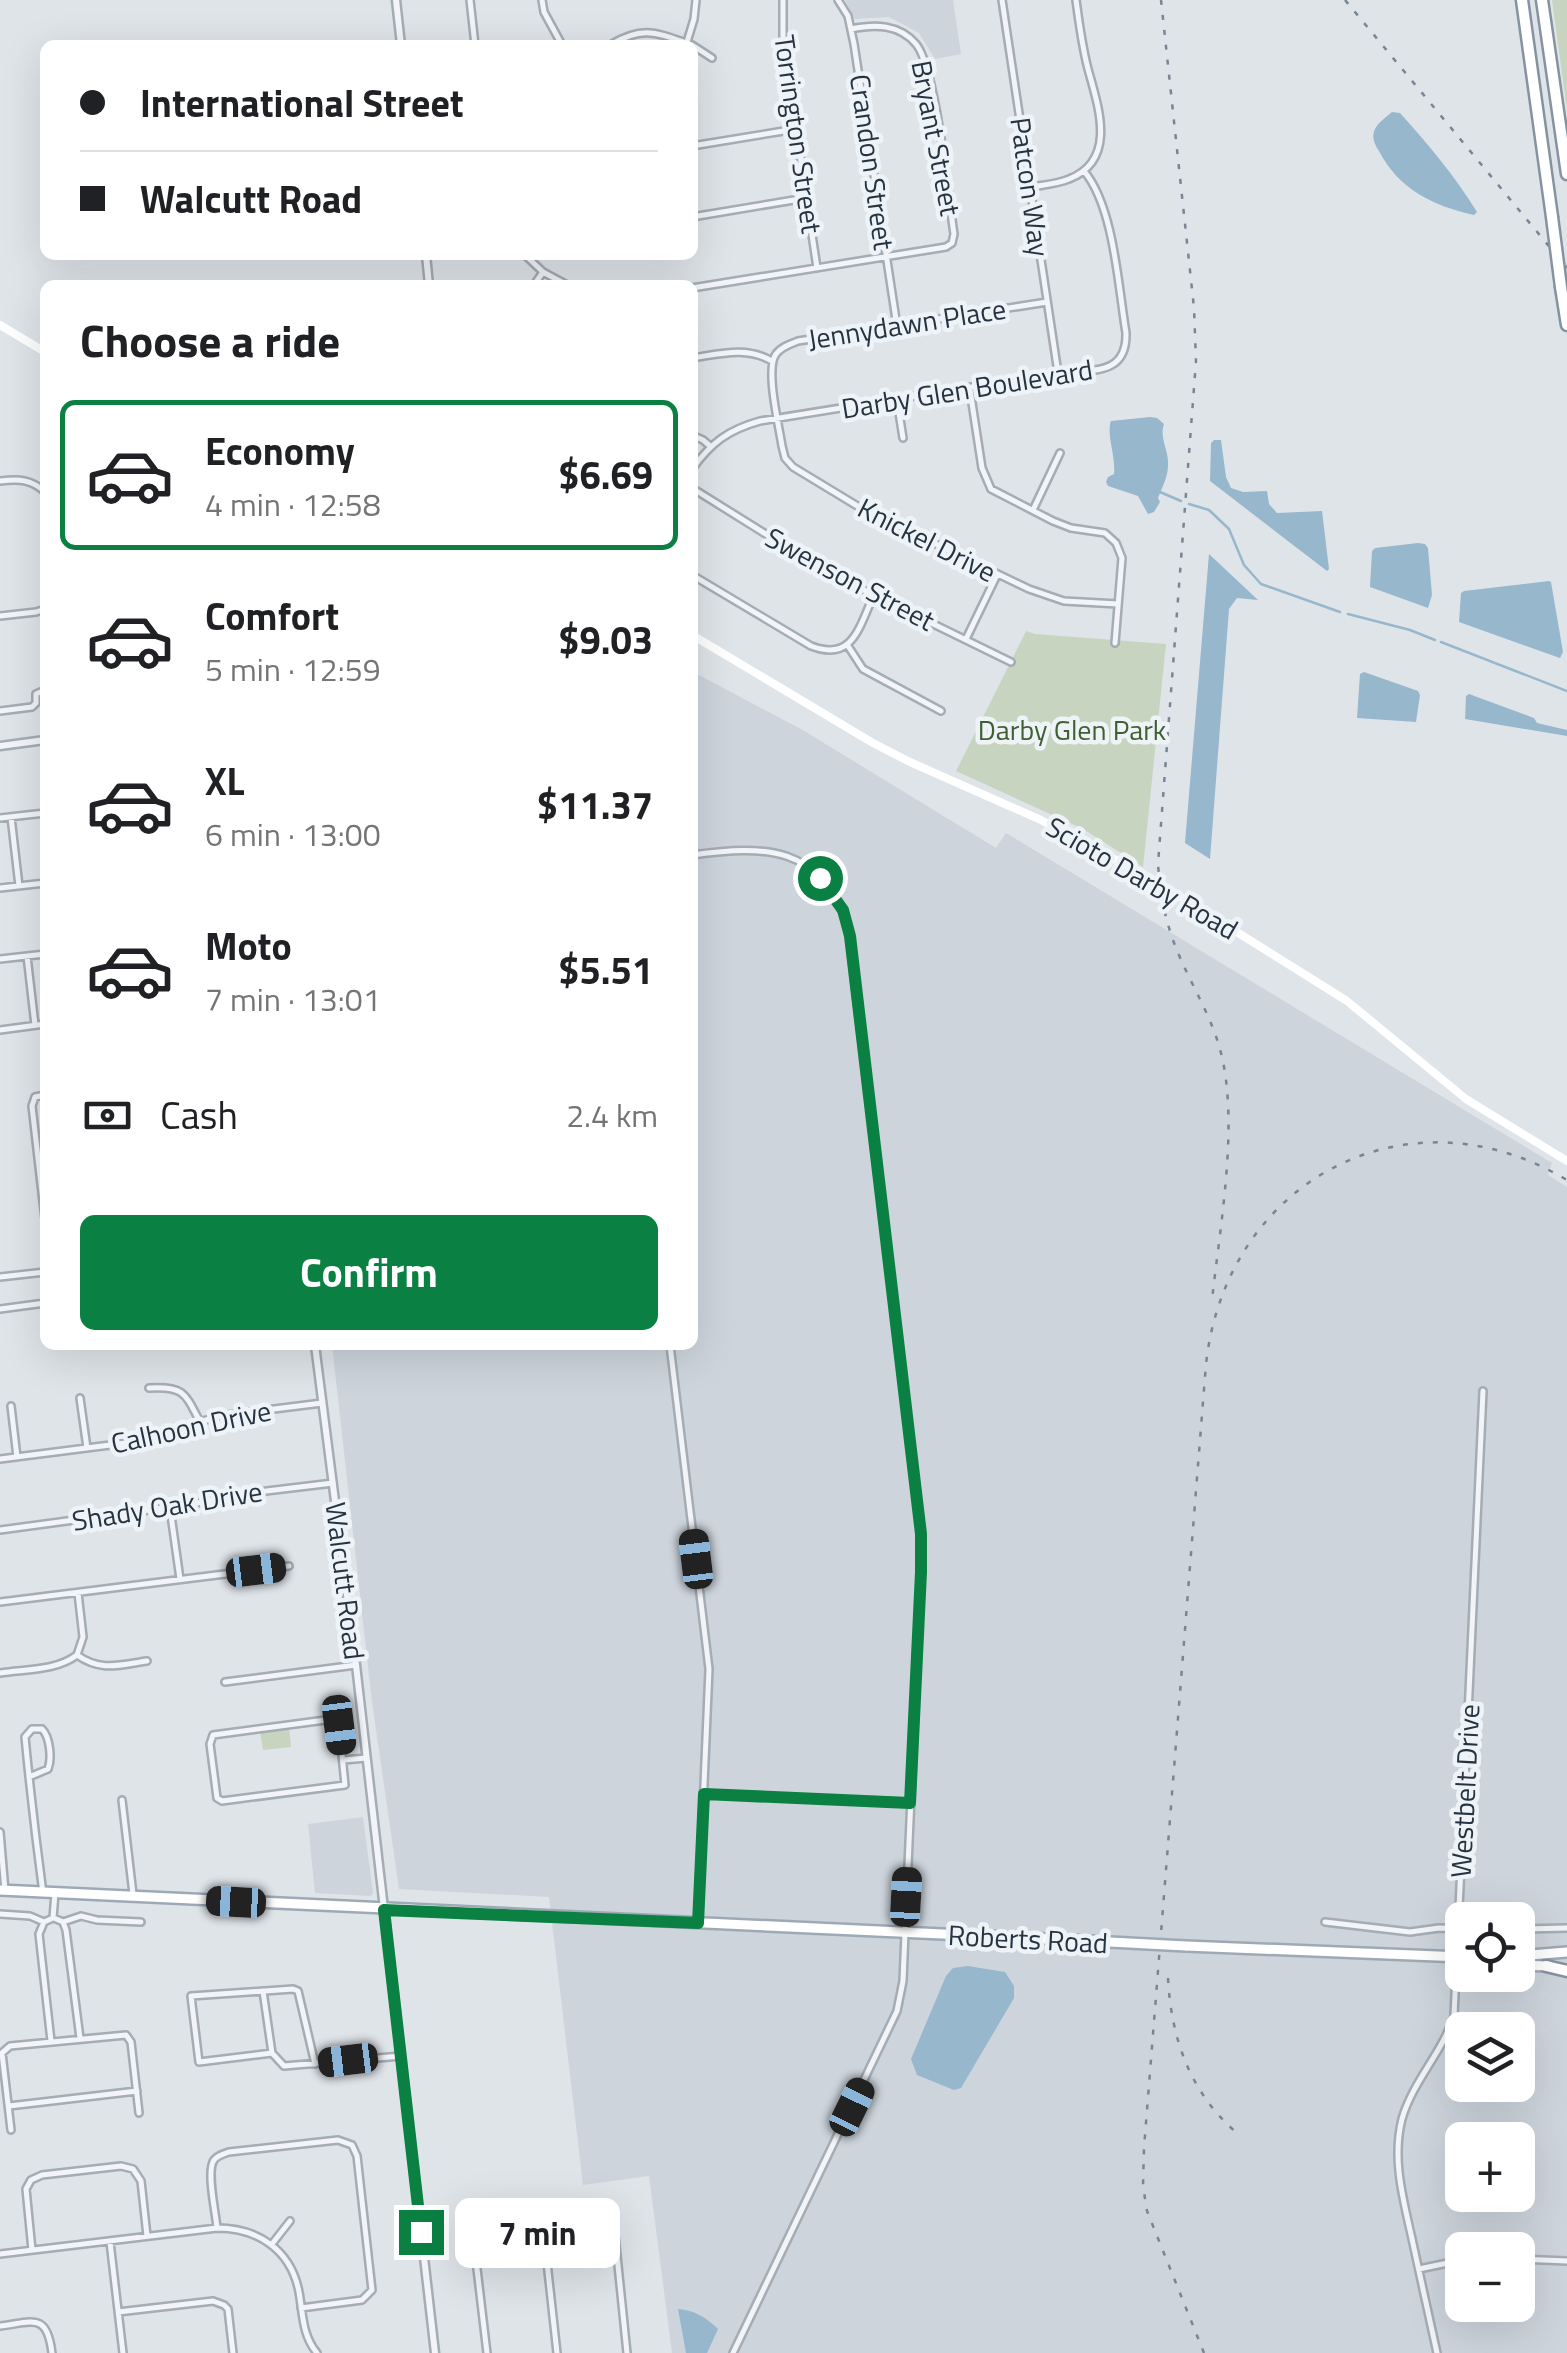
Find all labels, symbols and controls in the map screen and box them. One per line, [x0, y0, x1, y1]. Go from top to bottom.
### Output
street label: Torrington Street [763, 32, 834, 236]
street label: Bryant Street [900, 57, 973, 219]
street label: Crandon Street [839, 71, 906, 253]
text: International Street [140, 74, 464, 132]
street label: Patcon Way [999, 115, 1062, 259]
text: Walcutt Road [140, 170, 362, 228]
street label: Jennydawn Place [805, 287, 1009, 360]
text: Choose a ride [80, 306, 340, 374]
street label: Darby Glen Boulevard [838, 347, 1096, 430]
text: Economy [205, 422, 355, 480]
icon: car [85, 430, 175, 520]
text: $6.69 [558, 446, 653, 504]
text: 4 min · 12:58 [205, 480, 381, 528]
street label: Knickel Drive [851, 486, 1004, 593]
street label: Swenson Street [758, 516, 943, 641]
text: Comfort [205, 587, 339, 645]
icon: car [85, 595, 175, 685]
text: $9.03 [558, 611, 653, 669]
text: 5 min · 12:59 [205, 645, 381, 693]
park label: Darby Glen Park [978, 708, 1166, 751]
text: XL [205, 752, 245, 810]
icon: car [85, 760, 175, 850]
text: $11.37 [537, 776, 653, 834]
street label: Scioto Darby Road [1038, 805, 1246, 950]
text: 6 min · 13:00 [205, 810, 381, 858]
route start [798, 856, 843, 901]
text: Moto [205, 917, 292, 975]
icon: car [85, 925, 175, 1015]
text: $5.51 [558, 941, 653, 999]
text: 7 min · 13:01 [205, 975, 381, 1023]
text: Cash [160, 1086, 238, 1144]
icon: cash [80, 1088, 135, 1143]
text: 2.4 km [566, 1091, 658, 1139]
button: Confirm [80, 1215, 658, 1330]
street label: Calhoon Drive [107, 1389, 275, 1464]
street label: Shady Oak Drive [69, 1469, 265, 1542]
street label: Walcutt Road [315, 1500, 376, 1662]
car [677, 1527, 715, 1591]
car [224, 1551, 288, 1589]
car [320, 1693, 358, 1757]
street label: Westbelt Drive [1438, 1703, 1491, 1879]
car [889, 1866, 923, 1928]
car [205, 1885, 267, 1919]
map controls [1445, 1902, 1535, 2322]
button: locate [1445, 1902, 1535, 1992]
street label: Roberts Road [947, 1913, 1109, 1964]
button: layers [1445, 2012, 1535, 2102]
car [316, 2041, 380, 2079]
car [825, 2073, 879, 2141]
button: + [1445, 2122, 1535, 2212]
callout: 7 min [456, 2197, 621, 2267]
text: 7 min [499, 2209, 576, 2257]
route end [399, 2210, 444, 2255]
button: − [1445, 2232, 1535, 2322]

